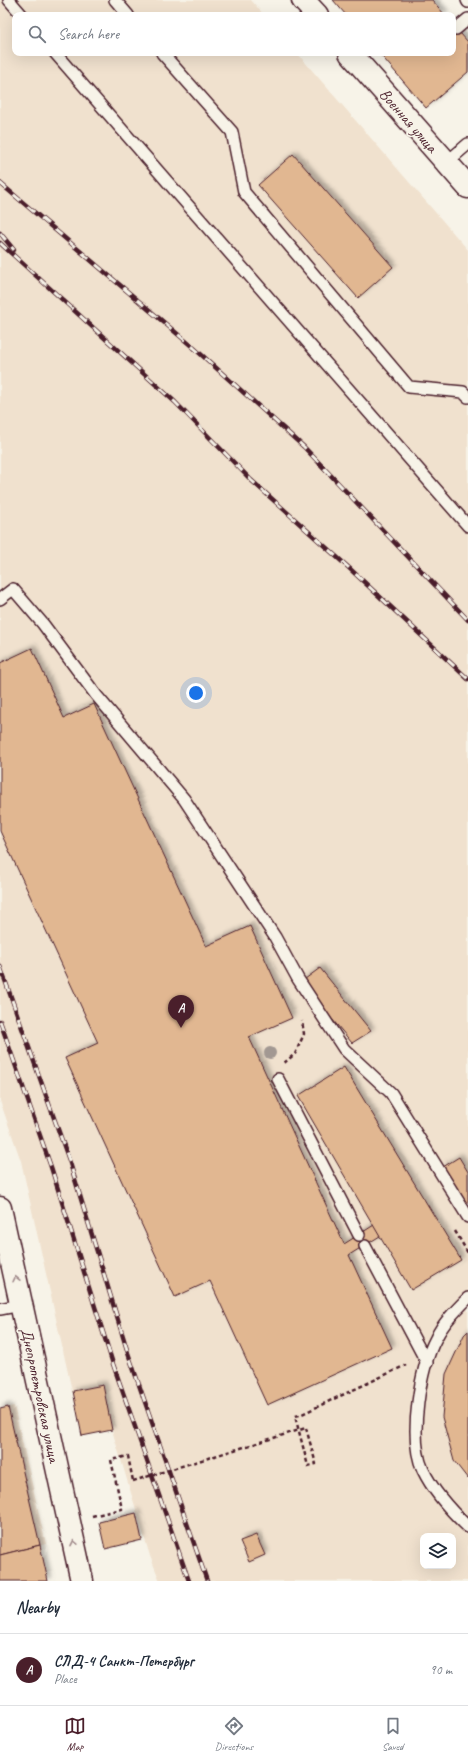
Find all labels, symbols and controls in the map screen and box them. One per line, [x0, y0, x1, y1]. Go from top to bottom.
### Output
search box [12, 12, 456, 56]
icon: search [26, 23, 48, 45]
text: Search here [58, 25, 119, 44]
street label: Военная улица [375, 84, 442, 158]
your location [186, 683, 206, 703]
pin: A [168, 995, 194, 1028]
one-way arrow [12, 1276, 20, 1282]
street label: Днепропетровская улица [16, 1326, 64, 1466]
map controls [420, 1533, 456, 1569]
button: layers [420, 1533, 456, 1569]
one-way arrow [70, 1540, 78, 1546]
text: Nearby [16, 1597, 59, 1618]
text: СЛД-4 Санкт-Петербург [54, 1652, 193, 1671]
text: A [26, 1662, 32, 1678]
text: 90 m [430, 1662, 452, 1678]
text: Place [54, 1671, 77, 1687]
tab: Map [64, 1715, 86, 1753]
tab: Directions [215, 1715, 253, 1753]
tab: Saved [382, 1715, 404, 1753]

